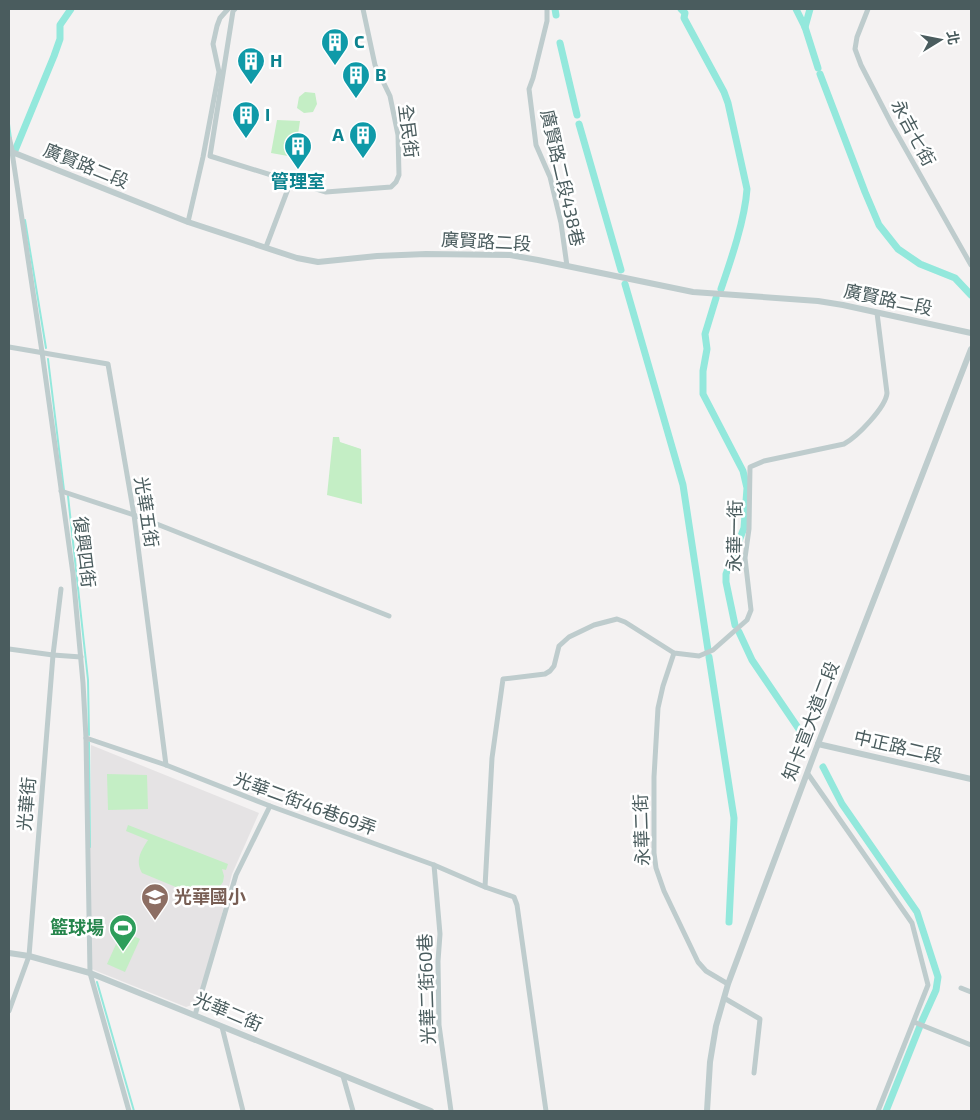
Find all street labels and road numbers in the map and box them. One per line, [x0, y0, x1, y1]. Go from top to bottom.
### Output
street label: 永吉七街 [887, 96, 940, 169]
street label: 全民街 [395, 103, 423, 159]
street label: 廣賢路二段438巷 [537, 107, 589, 248]
street label: 廣賢路二段 [41, 138, 132, 192]
street label: 廣賢路二段 [441, 228, 532, 254]
street label: 廣賢路二段 [842, 279, 935, 319]
street label: 光華五街 [130, 475, 163, 549]
street label: 永華一街 [722, 500, 746, 572]
street label: 復興四街 [70, 515, 100, 589]
street label: 知卡宣大道二段 [777, 658, 843, 783]
street label: 中正路二段 [852, 725, 945, 767]
street label: 光華二街46巷69弄 [231, 767, 380, 839]
street label: 光華街 [13, 776, 39, 832]
street label: 永華二街 [629, 794, 653, 866]
street label: 光華二街60巷 [413, 933, 439, 1045]
street label: 光華二街 [191, 987, 266, 1035]

